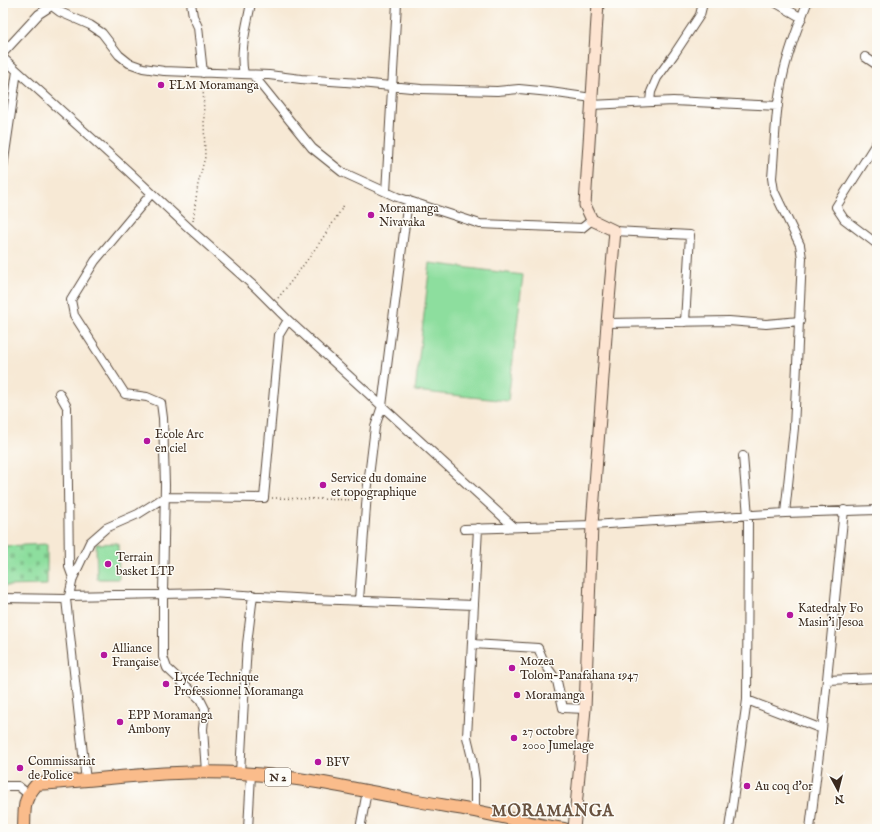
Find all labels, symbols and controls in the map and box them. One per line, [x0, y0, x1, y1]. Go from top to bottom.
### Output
place label: FLM Moramanga [169, 78, 260, 93]
marker: FLM Moramanga [156, 80, 166, 90]
place label: Moramanga Nivavaka [379, 201, 440, 230]
marker: Moramanga Nivavaka [366, 210, 376, 220]
place label: Ecole Arc en ciel [155, 427, 204, 456]
marker: Ecole Arc en ciel [142, 436, 152, 446]
place label: Service du domaine et topographique [331, 471, 427, 501]
marker: Service du domaine et topographique [318, 480, 328, 490]
place label: Terrain basket LTP [116, 550, 174, 579]
marker: Terrain basket LTP [103, 559, 113, 569]
place label: Katedraly Fo Masin'i Jesoa [798, 601, 864, 631]
marker: Katedraly Fo Masin'i Jesoa [785, 610, 795, 620]
place label: Alliance Française [111, 641, 159, 670]
marker: Alliance Française [99, 650, 109, 660]
place label: Mozea Tolom-Panafahana 1947 [520, 654, 638, 683]
marker: Mozea Tolom-Panafahana 1947 [507, 663, 517, 673]
place label: Lycée Technique Professionnel Moramanga [174, 670, 304, 699]
marker: Lycée Technique Professionnel Moramanga [161, 679, 171, 689]
place label: Moramanga [525, 688, 586, 703]
marker: Moramanga [512, 690, 522, 700]
place label: EPP Moramanga Ambony [127, 708, 213, 737]
marker: EPP Moramanga Ambony [115, 717, 125, 727]
place label: 27 octobre 2000 Jumelage [522, 724, 594, 754]
marker: 27 octobre 2000 Jumelage [509, 733, 519, 743]
place label: Commissariat de Police [28, 754, 95, 783]
place label: BFV [326, 755, 350, 770]
marker: BFV [313, 757, 323, 767]
marker: Commissariat de Police [15, 763, 25, 773]
road number: N 2 [265, 768, 291, 786]
north arrow [818, 770, 858, 810]
place label: Au coq d'or [754, 779, 813, 795]
marker: Au coq d'or [742, 781, 752, 791]
text: N [833, 791, 846, 807]
district label: MORAMANGA [492, 802, 615, 822]

